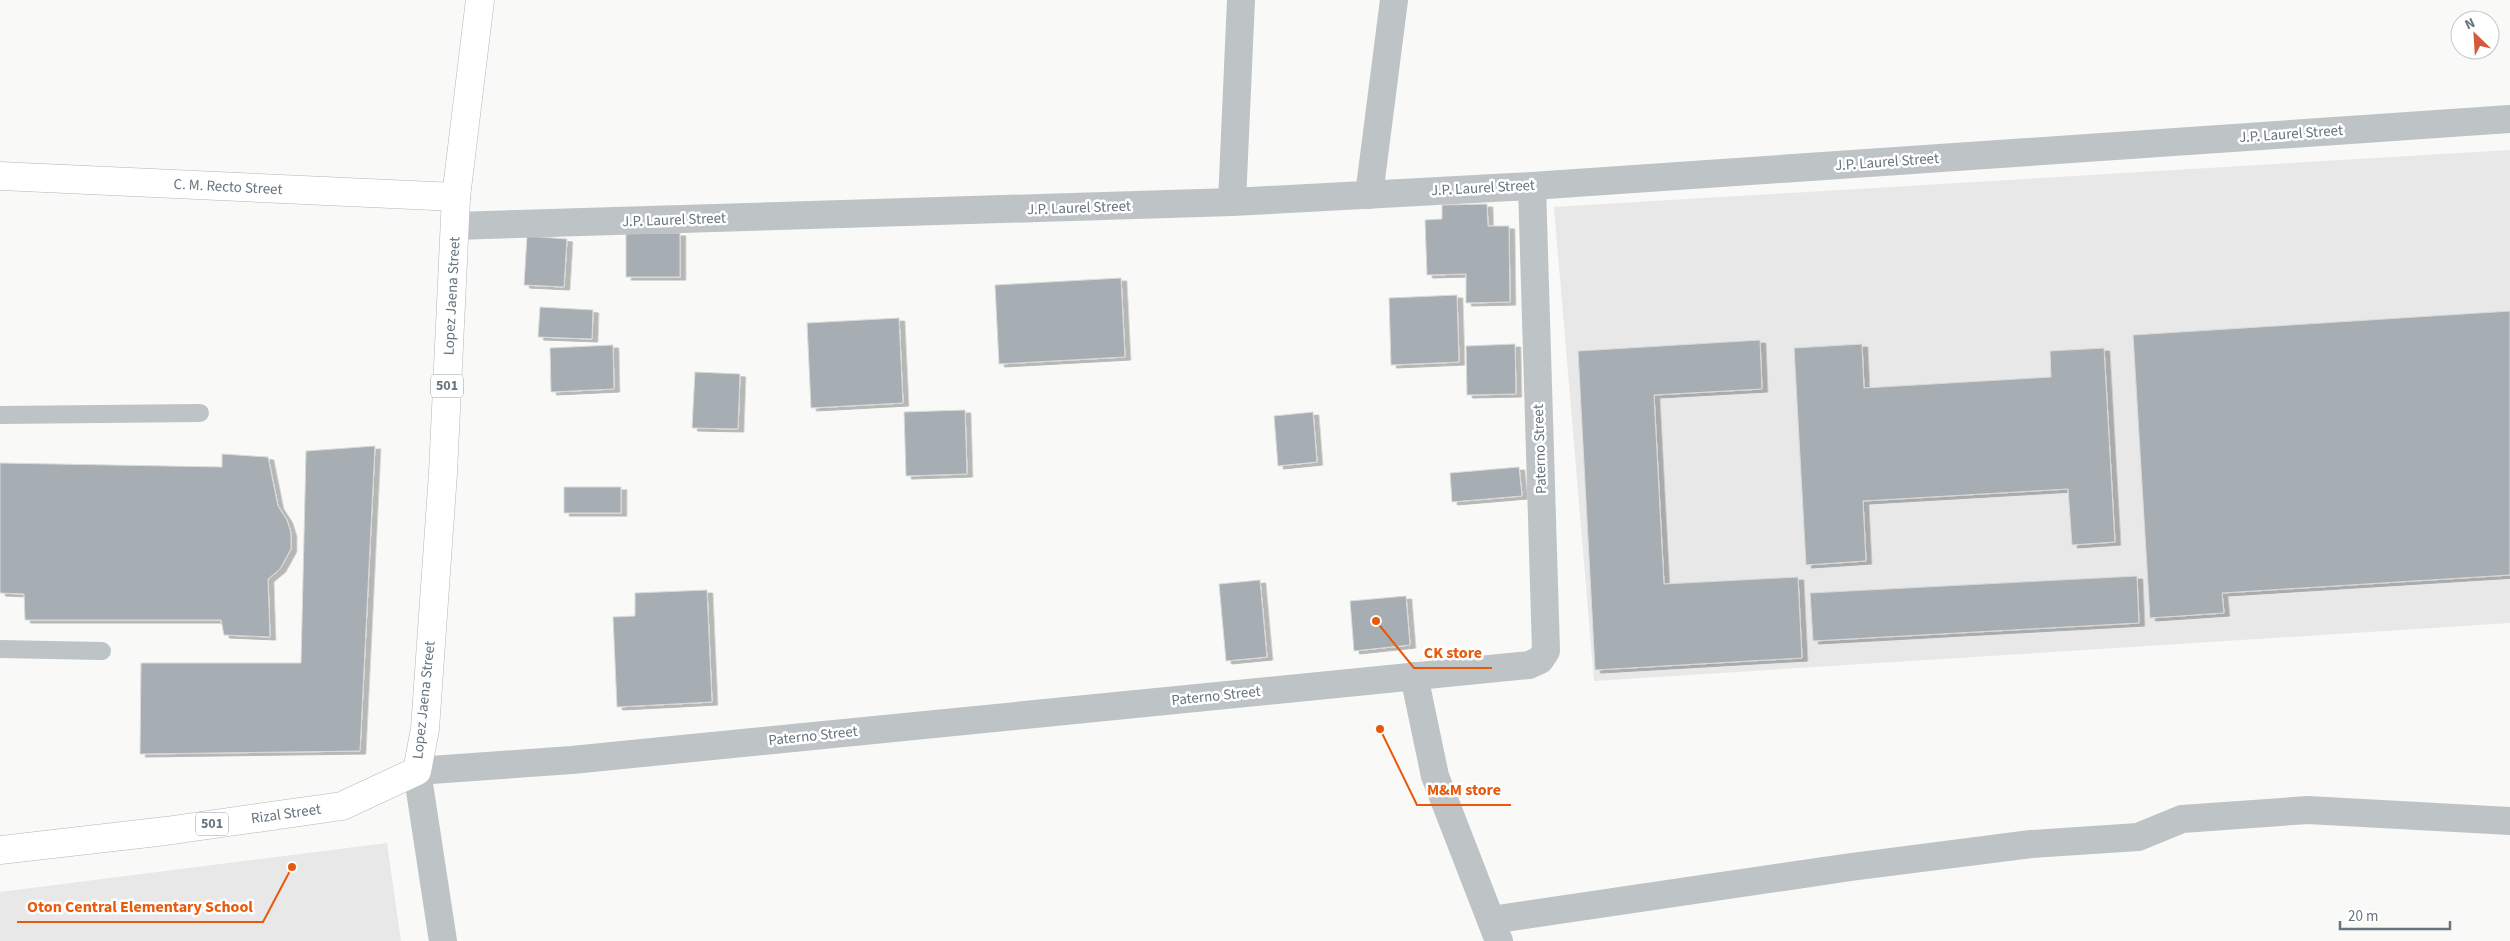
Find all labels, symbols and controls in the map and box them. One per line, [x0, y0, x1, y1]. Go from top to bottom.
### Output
north arrow [2450, 10, 2500, 60]
text: N [2461, 13, 2478, 35]
street label: J.P. Laurel Street [2238, 120, 2344, 148]
street label: J.P. Laurel Street [1834, 148, 1940, 176]
street label: C. M. Recto Street [173, 174, 283, 200]
street label: J.P. Laurel Street [1431, 175, 1535, 201]
street label: J.P. Laurel Street [1027, 196, 1131, 220]
street label: J.P. Laurel Street [622, 208, 726, 232]
street label: Lopez Jaena Street [438, 236, 466, 356]
road number: 501 [431, 374, 463, 398]
street label: Paterno Street [1528, 404, 1552, 494]
callout: CK store [1414, 637, 1492, 668]
street label: Lopez Jaena Street [407, 640, 441, 760]
text: CK store [1424, 642, 1482, 664]
street label: Paterno Street [1170, 681, 1262, 711]
street label: Paterno Street [767, 721, 859, 751]
callout: M&M store [1417, 774, 1511, 805]
text: M&M store [1427, 779, 1501, 801]
street label: Rizal Street [250, 799, 322, 829]
road number: 501 [196, 812, 228, 836]
callout: Oton Central Elementary School [17, 891, 263, 922]
text: Oton Central Elementary School [27, 896, 253, 918]
scale bar [2340, 898, 2450, 930]
text: 20 m [2348, 906, 2378, 927]

